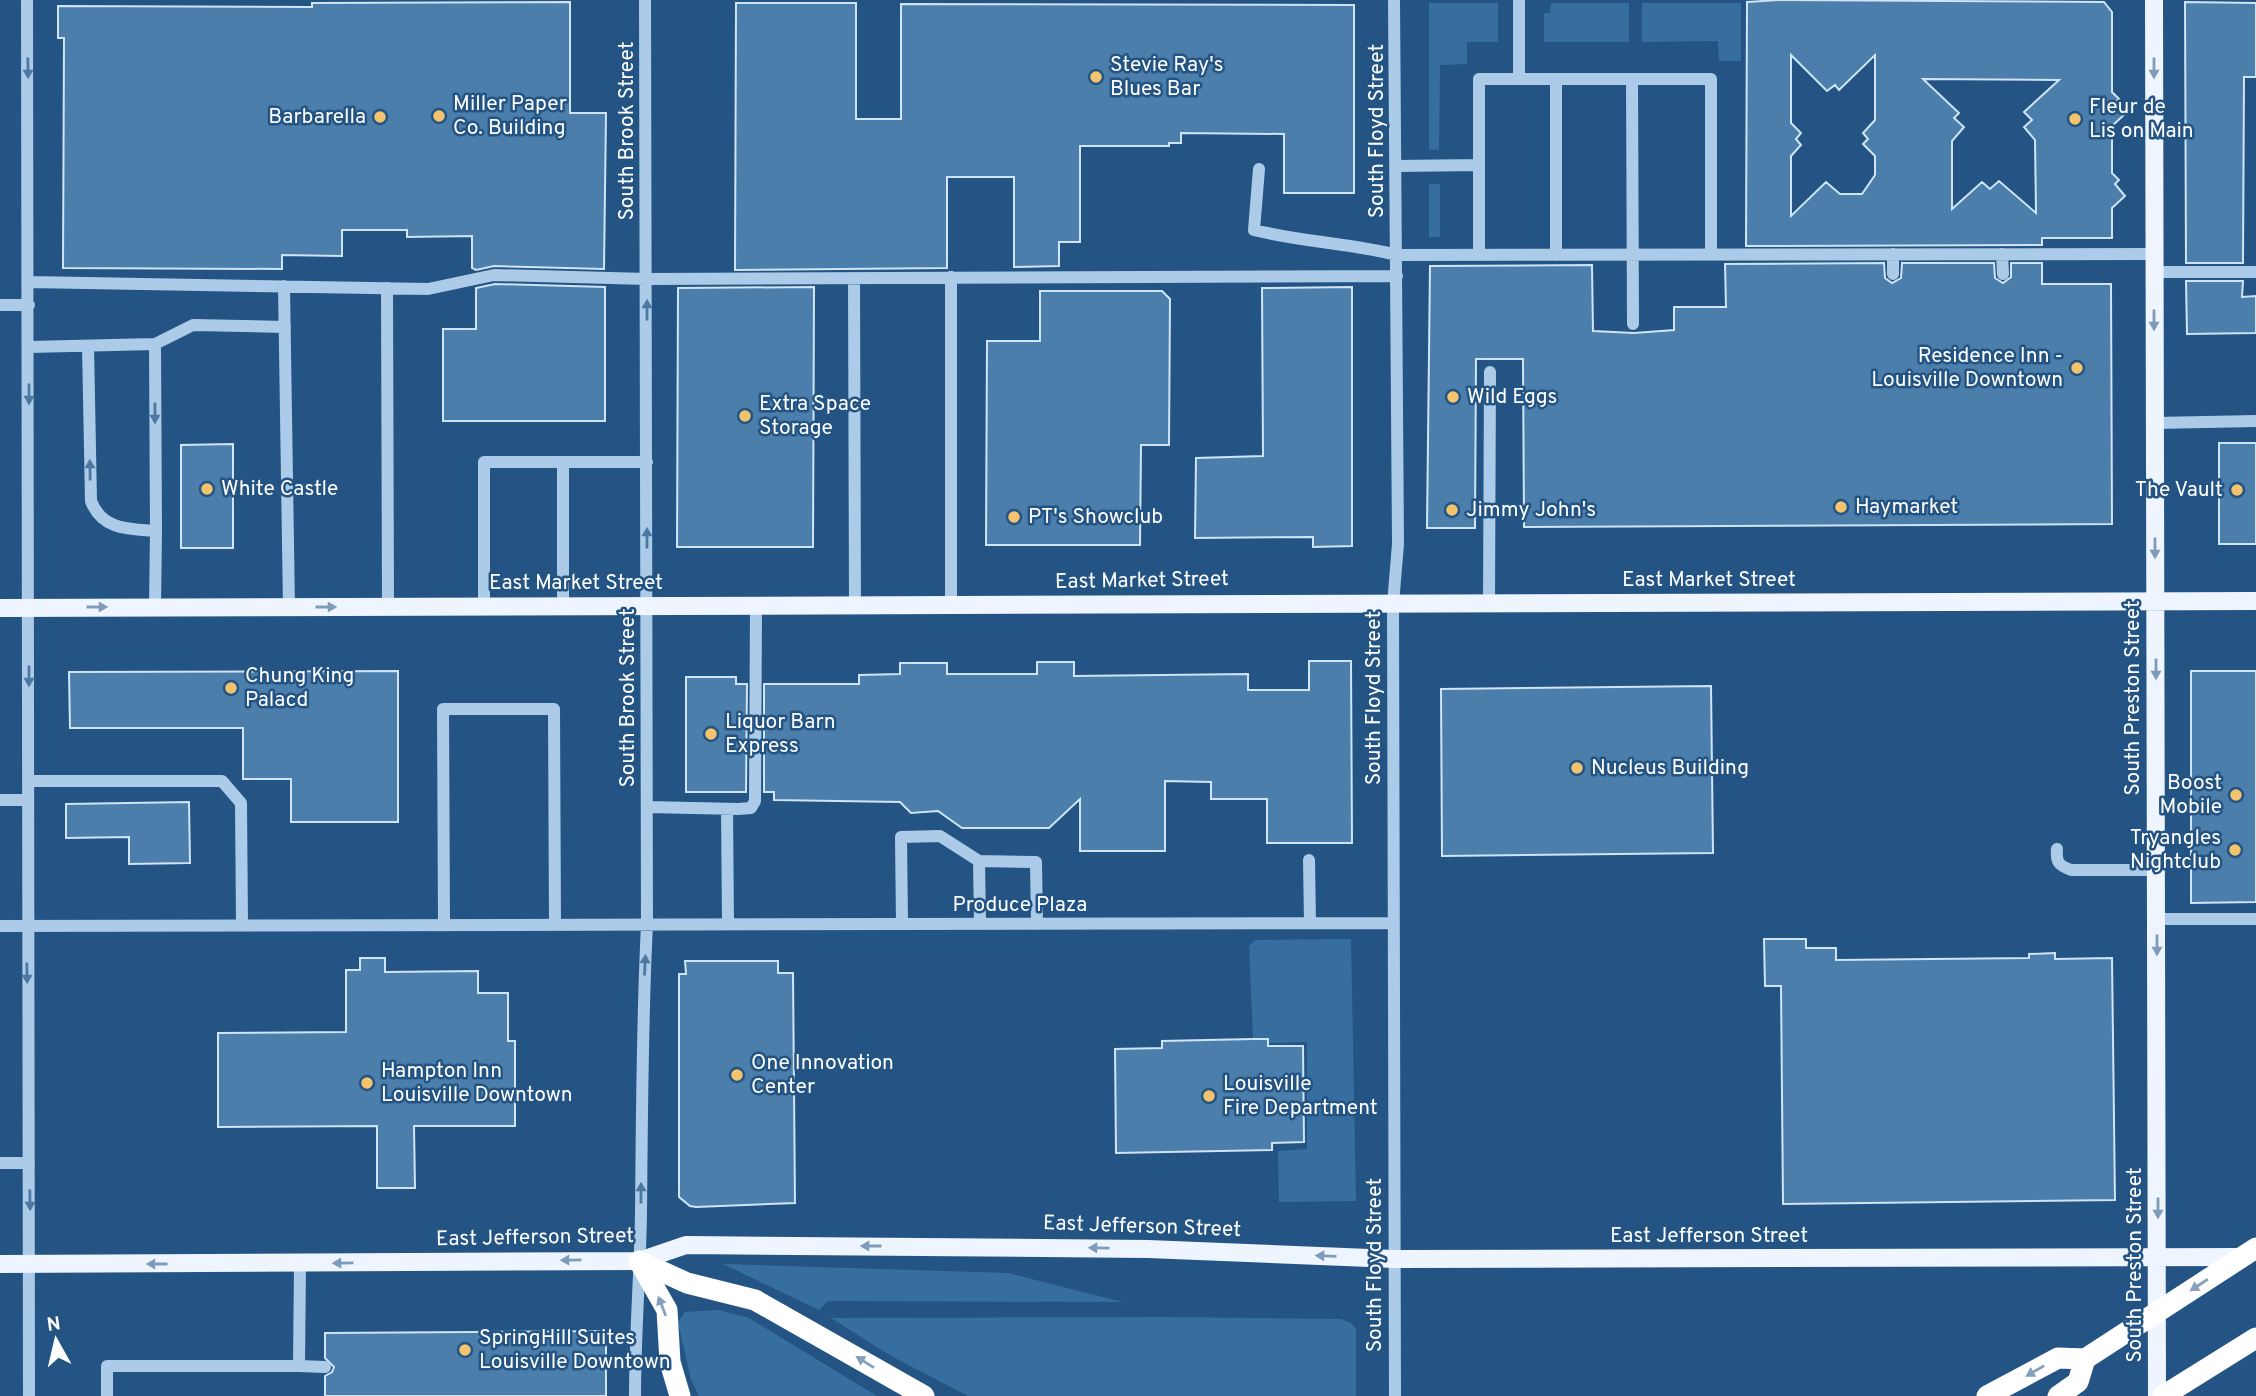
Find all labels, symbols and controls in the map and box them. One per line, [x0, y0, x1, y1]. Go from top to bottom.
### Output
street label: South Brook Street [614, 41, 641, 221]
street label: South Floyd Street [1364, 44, 1391, 218]
place label: Stevie Ray's Blues Bar [1110, 52, 1224, 103]
one-way arrow [22, 57, 34, 79]
one-way arrow [2148, 57, 2160, 79]
marker: Stevie Ray's Blues Bar [1088, 69, 1104, 85]
place label: Miller Paper Co. Building [453, 91, 567, 142]
place label: Fleur de Lis on Main [2089, 94, 2194, 145]
place label: Barbarella [268, 104, 366, 131]
marker: Miller Paper Co. Building [431, 108, 447, 124]
marker: Barbarella [372, 109, 388, 125]
marker: Fleur de Lis on Main [2067, 111, 2083, 127]
one-way arrow [641, 299, 653, 321]
one-way arrow [2148, 309, 2160, 331]
place label: Residence Inn - Louisville Downtown [1871, 343, 2063, 394]
marker: Residence Inn - Louisville Downtown [2069, 360, 2085, 376]
one-way arrow [23, 383, 35, 405]
place label: Wild Eggs [1467, 384, 1557, 411]
marker: Wild Eggs [1445, 389, 1461, 405]
place label: Extra Space Storage [759, 391, 871, 442]
one-way arrow [149, 402, 161, 424]
marker: Extra Space Storage [737, 408, 753, 424]
one-way arrow [85, 458, 96, 480]
place label: White Castle [221, 476, 338, 503]
place label: The Vault [2135, 477, 2223, 504]
marker: White Castle [199, 481, 215, 497]
marker: The Vault [2229, 482, 2245, 498]
place label: Haymarket [1855, 494, 1958, 521]
place label: Jimmy John's [1466, 497, 1596, 524]
marker: Haymarket [1833, 499, 1849, 515]
marker: Jimmy John's [1444, 502, 1460, 518]
place label: PT's Showclub [1028, 504, 1163, 531]
marker: PT's Showclub [1006, 509, 1022, 525]
one-way arrow [641, 527, 653, 549]
one-way arrow [2149, 537, 2161, 559]
street label: East Market Street [1055, 566, 1229, 596]
street label: East Market Street [1622, 567, 1796, 594]
street label: East Market Street [489, 570, 663, 597]
street label: South Preston Street [2120, 600, 2147, 796]
one-way arrow [87, 601, 109, 613]
one-way arrow [315, 601, 337, 613]
street label: South Brook Street [615, 608, 642, 788]
street label: South Floyd Street [1361, 611, 1388, 785]
one-way arrow [2150, 658, 2162, 680]
place label: Chung King Palacd [245, 663, 354, 714]
one-way arrow [23, 665, 34, 687]
marker: Chung King Palacd [223, 680, 239, 696]
place label: Liquor Barn Express [725, 709, 836, 760]
marker: Liquor Barn Express [703, 726, 719, 742]
place label: Nucleus Building [1591, 755, 1749, 782]
marker: Nucleus Building [1569, 760, 1585, 776]
place label: Boost Mobile [2159, 770, 2222, 821]
marker: Boost Mobile [2228, 787, 2244, 803]
place label: Tryangles Nightclub [2130, 825, 2221, 876]
marker: Tryangles Nightclub [2227, 842, 2243, 858]
street label: Produce Plaza [953, 892, 1087, 919]
one-way arrow [2151, 935, 2163, 957]
one-way arrow [640, 954, 651, 976]
one-way arrow [21, 962, 33, 984]
place label: One Innovation Center [751, 1050, 894, 1101]
place label: Hampton Inn Louisville Downtown [381, 1058, 573, 1109]
marker: One Innovation Center [729, 1067, 745, 1083]
place label: Louisville Fire Department [1223, 1071, 1378, 1122]
marker: Hampton Inn Louisville Downtown [359, 1075, 375, 1091]
marker: Louisville Fire Department [1201, 1088, 1217, 1104]
street label: South Preston Street [2122, 1167, 2149, 1363]
street label: South Floyd Street [1362, 1178, 1389, 1352]
one-way arrow [635, 1182, 647, 1204]
one-way arrow [24, 1190, 36, 1212]
one-way arrow [2152, 1197, 2164, 1219]
street label: East Jefferson Street [1042, 1210, 1242, 1244]
street label: East Jefferson Street [436, 1223, 634, 1253]
street label: East Jefferson Street [1610, 1223, 1808, 1250]
one-way arrow [860, 1240, 882, 1252]
one-way arrow [1087, 1242, 1109, 1254]
one-way arrow [1315, 1251, 1337, 1262]
one-way arrow [560, 1254, 582, 1266]
one-way arrow [332, 1257, 354, 1269]
one-way arrow [146, 1258, 168, 1270]
one-way arrow [2190, 1278, 2208, 1292]
one-way arrow [657, 1295, 668, 1316]
north arrow [21, 1305, 91, 1375]
text: N [45, 1312, 62, 1338]
place label: SpringHill Suites Louisville Downtown [479, 1325, 671, 1376]
marker: SpringHill Suites Louisville Downtown [457, 1342, 473, 1358]
one-way arrow [855, 1356, 874, 1369]
one-way arrow [2025, 1365, 2044, 1377]

